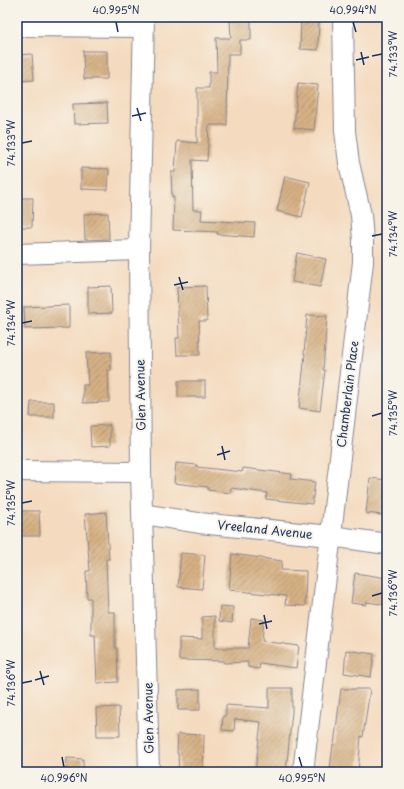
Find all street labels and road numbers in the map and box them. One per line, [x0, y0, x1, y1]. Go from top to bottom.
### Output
street label: Chamberlain Place [332, 340, 362, 448]
street label: Glen Avenue [130, 359, 150, 431]
street label: Vreeland Avenue [217, 515, 314, 543]
street label: Glen Avenue [138, 682, 158, 754]

